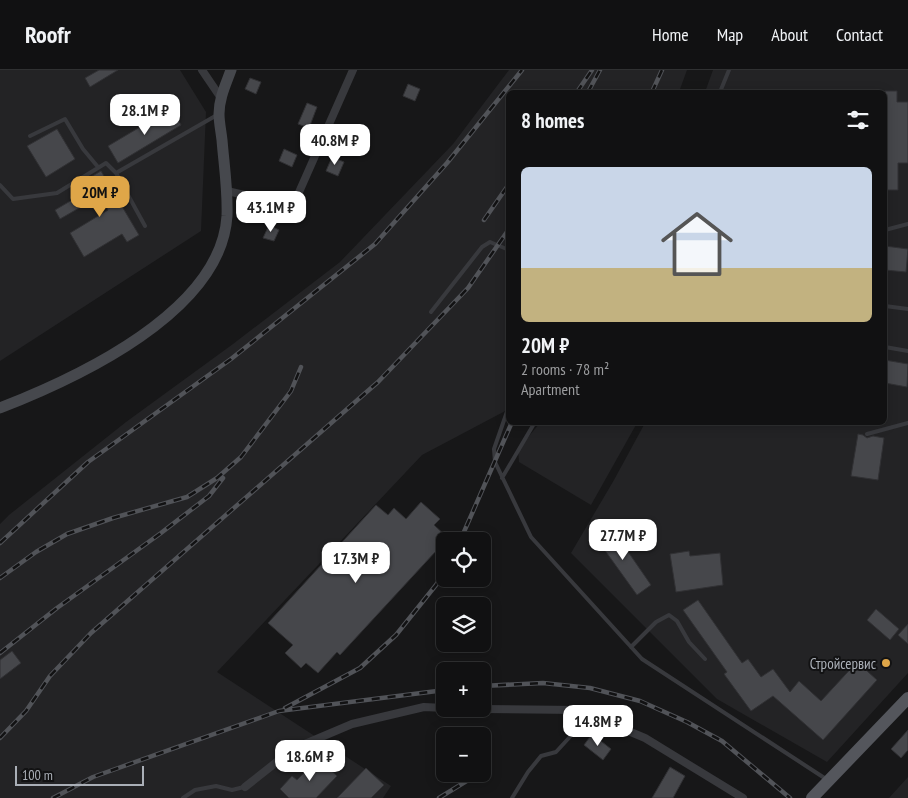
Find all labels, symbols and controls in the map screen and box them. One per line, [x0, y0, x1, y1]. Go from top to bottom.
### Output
text: Roofr [25, 19, 71, 50]
text: Home [652, 23, 689, 46]
text: Map [717, 23, 743, 46]
text: About [771, 23, 808, 46]
text: Contact [836, 23, 883, 46]
pin: 28.1M ₽ [99, 93, 191, 136]
text: 28.1M ₽ [121, 100, 169, 120]
icon: filters [844, 106, 872, 134]
text: 8 homes [521, 107, 584, 134]
pin: 40.8M ₽ [289, 124, 381, 166]
text: 40.8M ₽ [311, 130, 359, 150]
pin: 20M ₽ [65, 176, 135, 218]
text: 20M ₽ [82, 182, 118, 202]
pin: 43.1M ₽ [225, 190, 317, 233]
text: 43.1M ₽ [247, 197, 295, 217]
icon: home [652, 199, 742, 289]
text: 20M ₽ [521, 332, 569, 359]
text: 2 rooms · 78 m² [521, 359, 609, 379]
text: Apartment [521, 379, 580, 399]
pin: 27.7M ₽ [577, 518, 669, 561]
text: 27.7M ₽ [600, 525, 646, 545]
map controls [436, 532, 491, 782]
button: locate [436, 532, 491, 587]
pin: 17.3M ₽ [310, 542, 402, 584]
text: 17.3M ₽ [333, 548, 379, 568]
button: layers [436, 597, 491, 652]
place label: Стройсервис [810, 654, 877, 673]
marker: Стройсервис [880, 657, 892, 669]
button: + [436, 662, 491, 717]
pin: 14.8M ₽ [552, 704, 644, 747]
text: 14.8M ₽ [574, 711, 622, 731]
button: − [436, 727, 491, 782]
pin: 18.6M ₽ [264, 740, 356, 782]
text: 18.6M ₽ [286, 746, 334, 766]
scale bar [15, 763, 144, 786]
text: 100 m [22, 766, 53, 784]

